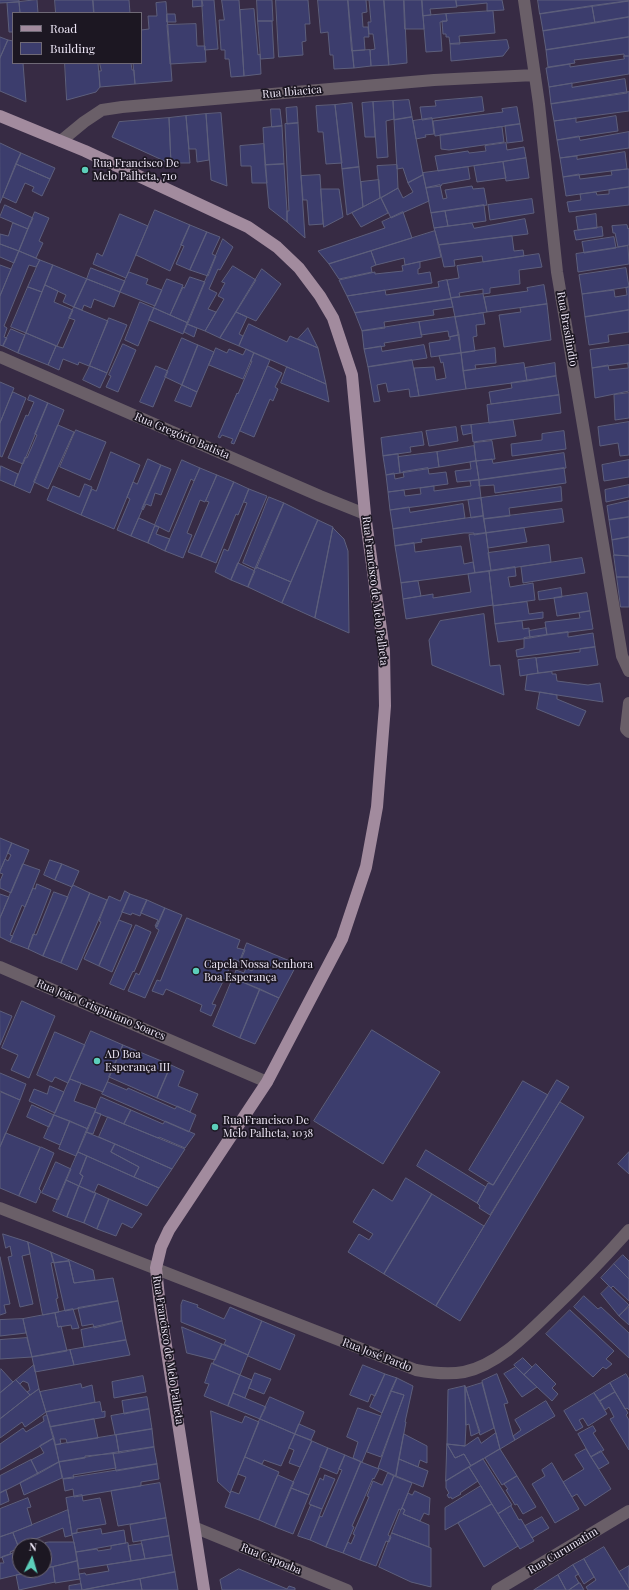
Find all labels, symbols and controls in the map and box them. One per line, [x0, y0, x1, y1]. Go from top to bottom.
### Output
legend [12, 12, 142, 64]
text: Road [50, 20, 77, 36]
text: Building [50, 40, 95, 56]
street label: Rua Ibiacica [262, 83, 322, 101]
place label: Rua Francisco De Melo Palheta, 710 [93, 157, 179, 183]
marker: Rua Francisco De Melo Palheta, 710 [80, 165, 90, 175]
street label: Rua Brasilindio [554, 291, 580, 367]
street label: Rua Gregório Batista [132, 410, 232, 462]
street label: Rua Francisco de Melo Palheta [359, 516, 391, 666]
place label: Capela Nossa Senhora Boa Esperança [204, 958, 313, 984]
marker: Capela Nossa Senhora Boa Esperança [191, 966, 201, 976]
street label: Rua João Crispiniano Soares [35, 977, 167, 1043]
place label: AD Boa Esperança III [105, 1048, 170, 1074]
marker: AD Boa Esperança III [92, 1056, 102, 1066]
place label: Rua Francisco De Melo Palheta, 1038 [223, 1114, 313, 1140]
marker: Rua Francisco De Melo Palheta, 1038 [210, 1122, 220, 1132]
street label: Rua Francisco de Melo Palheta [150, 1275, 186, 1425]
street label: Rua José Pardo [340, 1336, 414, 1374]
street label: Rua Curumatim [526, 1525, 600, 1577]
north arrow [12, 1538, 52, 1578]
text: N [28, 1539, 38, 1554]
street label: Rua Capoaba [239, 1541, 303, 1577]

